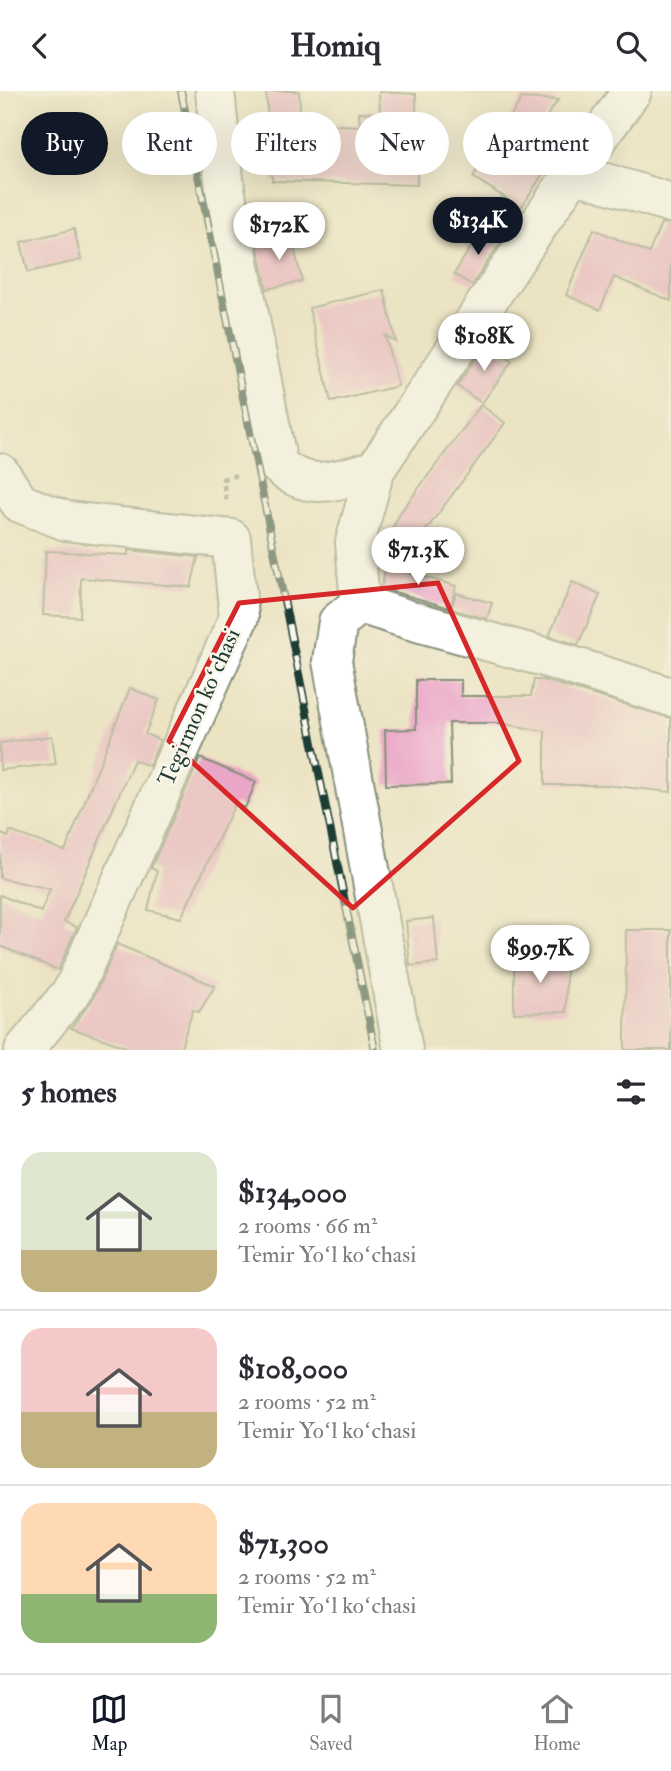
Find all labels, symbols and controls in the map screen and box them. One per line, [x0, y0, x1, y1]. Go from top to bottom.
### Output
text: Homiq [290, 26, 381, 66]
icon: back [21, 27, 59, 65]
icon: search [612, 27, 650, 65]
chip: Buy [21, 112, 108, 175]
chip: Rent [122, 112, 217, 175]
chip: Filters [231, 112, 341, 175]
chip: New [355, 112, 449, 175]
chip: Apartment [463, 112, 613, 175]
pin: $134K [429, 197, 527, 257]
pin: $172K [230, 202, 328, 262]
text: $134K [449, 205, 507, 234]
text: $172K [249, 210, 309, 239]
pin: $108K [435, 313, 533, 373]
text: $108K [454, 321, 514, 350]
pin: $71.3K [361, 527, 475, 587]
text: $71.3K [387, 535, 449, 564]
street label: Tegirmon koʻchasi [151, 624, 247, 790]
pin: $99.7K [483, 925, 597, 985]
text: $99.7K [507, 933, 573, 962]
icon: filters [612, 1073, 650, 1111]
text: 5 homes [21, 1074, 117, 1111]
text: $134,000 [238, 1174, 347, 1211]
icon: home [77, 1180, 161, 1264]
text: 2 rooms · 66 m² [238, 1211, 377, 1240]
text: Temir Yoʻl koʻchasi [238, 1240, 416, 1269]
text: $108,000 [238, 1350, 348, 1387]
icon: home [77, 1356, 161, 1440]
text: 2 rooms · 52 m² [238, 1387, 376, 1416]
text: Temir Yoʻl koʻchasi [238, 1416, 416, 1445]
text: $71,300 [238, 1525, 329, 1562]
icon: home [77, 1531, 161, 1615]
text: 2 rooms · 52 m² [238, 1562, 376, 1591]
text: Temir Yoʻl koʻchasi [238, 1591, 416, 1620]
tab: Map [90, 1690, 128, 1756]
tab: Saved [309, 1690, 353, 1756]
tab: Home [533, 1690, 581, 1756]

